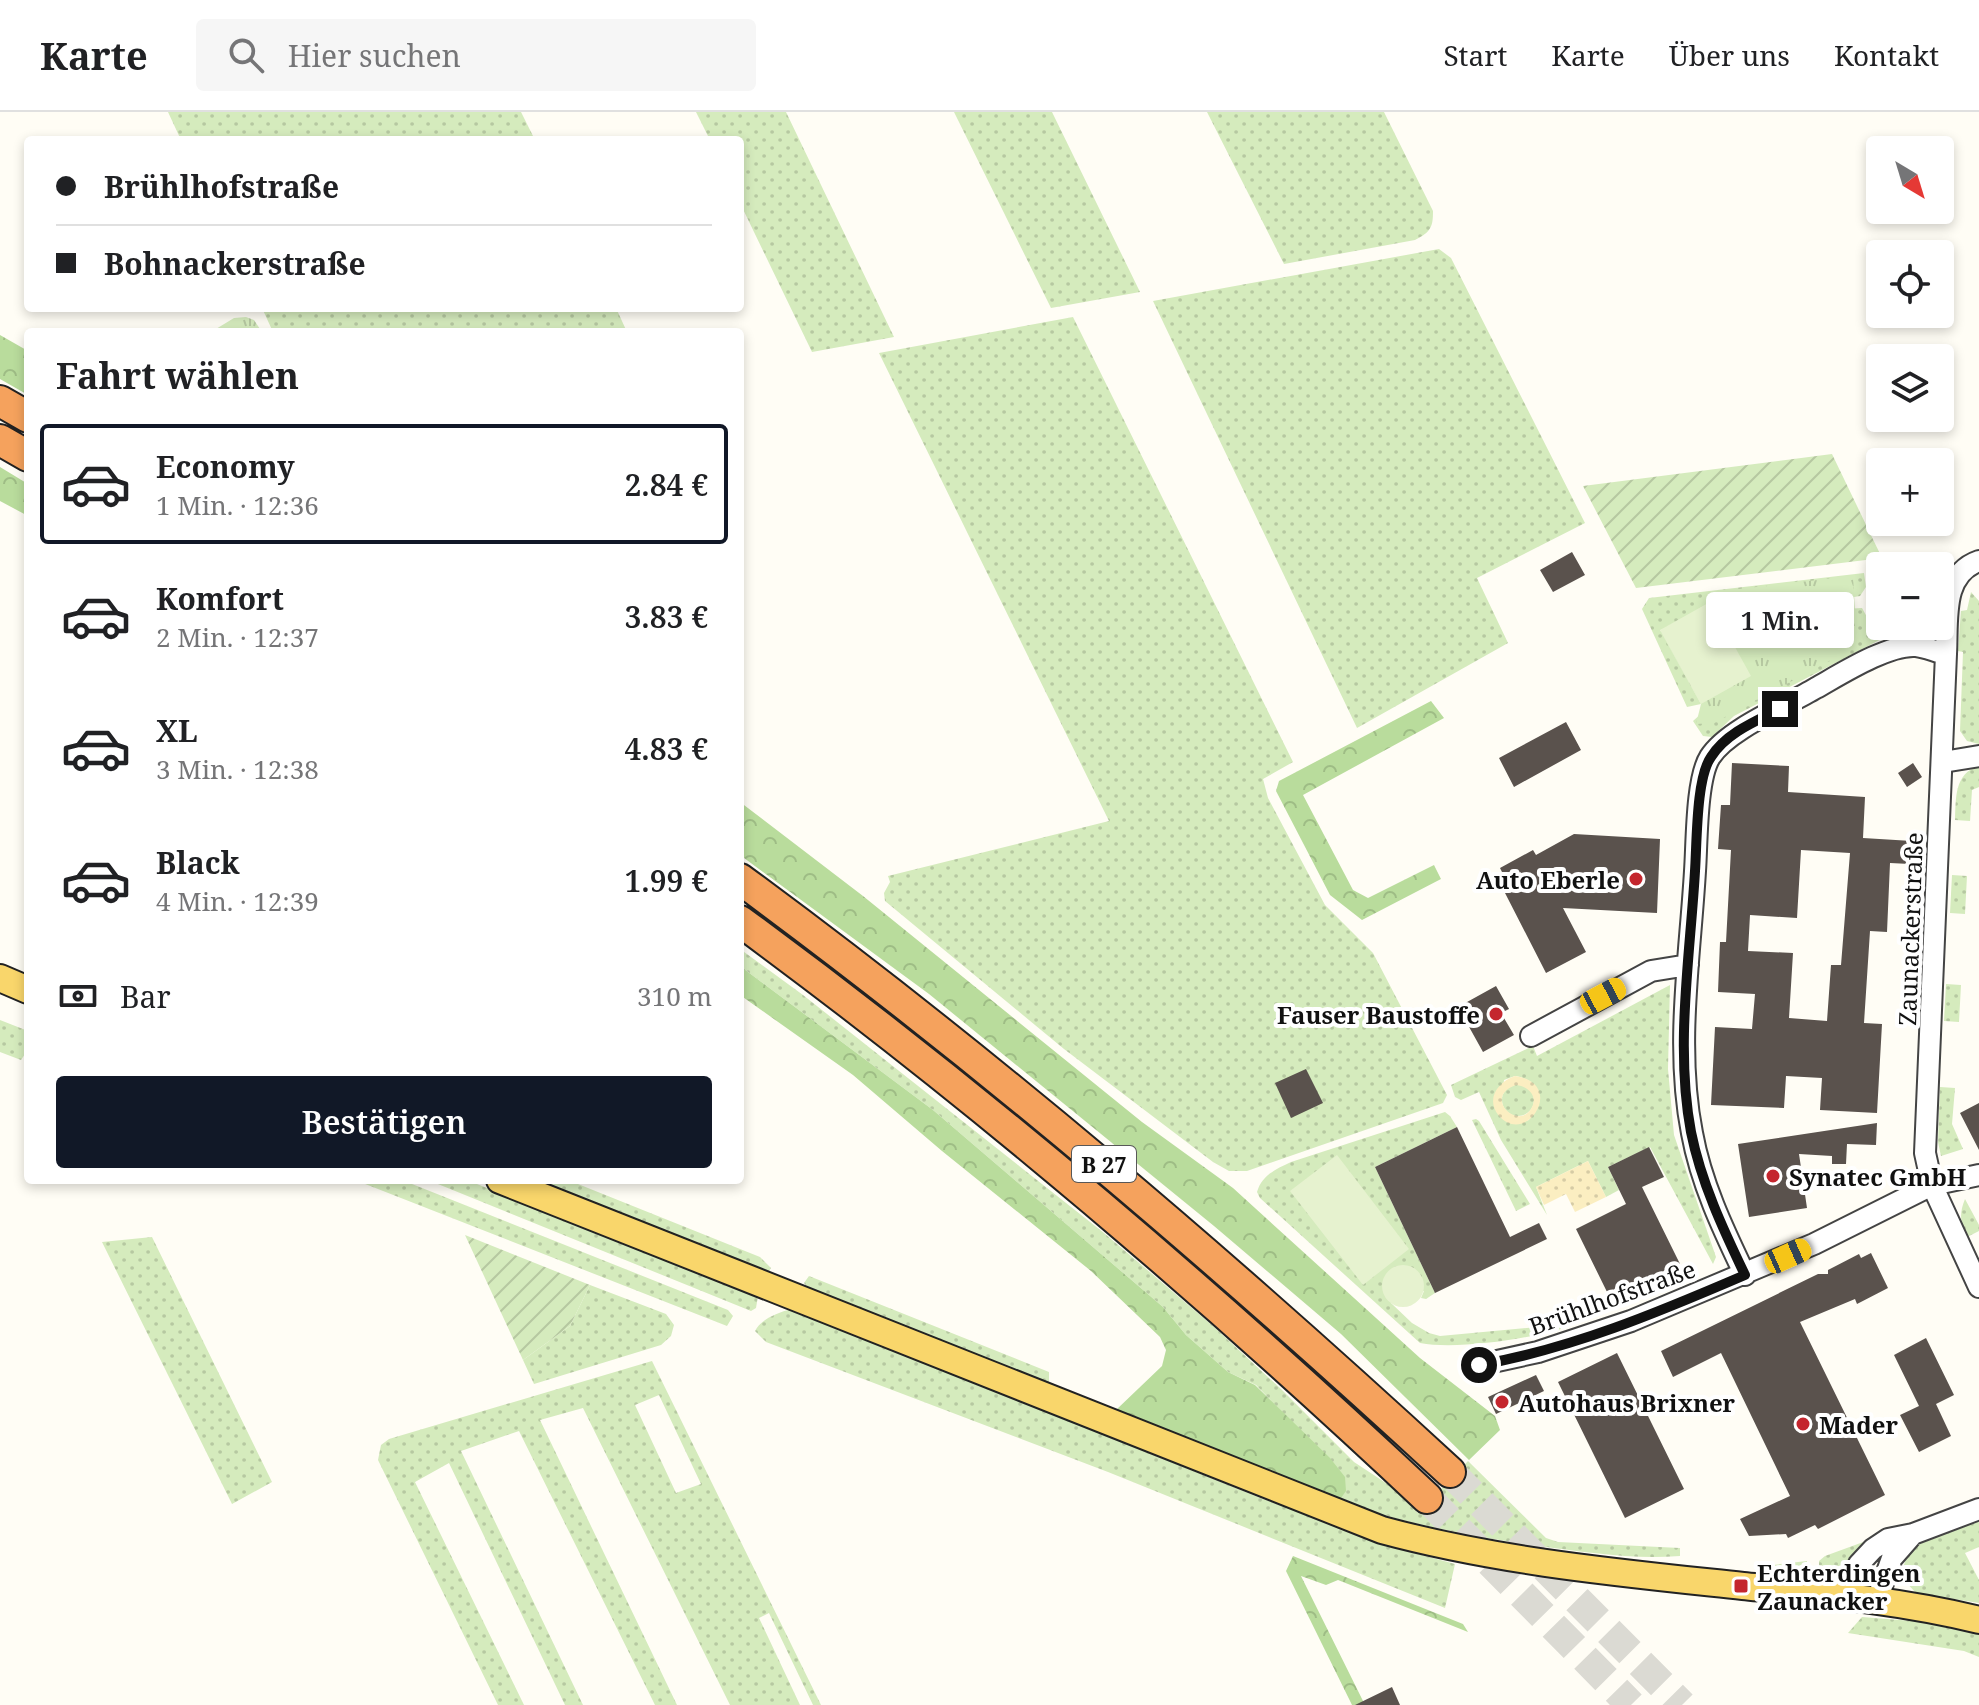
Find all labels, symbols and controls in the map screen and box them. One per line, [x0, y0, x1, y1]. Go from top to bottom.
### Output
search box [196, 19, 756, 91]
text: Karte [40, 29, 148, 81]
icon: search [224, 33, 268, 77]
text: Hier suchen [288, 35, 461, 76]
text: Start [1443, 36, 1507, 74]
text: Karte [1551, 36, 1625, 74]
text: Über uns [1669, 36, 1790, 74]
text: Kontakt [1834, 36, 1939, 74]
north arrow [1866, 136, 1954, 224]
map controls [1866, 136, 1954, 640]
text: Brühlhofstraße [104, 166, 339, 207]
button: locate [1866, 240, 1954, 328]
text: Bohnackerstraße [104, 243, 366, 284]
button: layers [1866, 344, 1954, 432]
text: Fahrt wählen [56, 351, 299, 400]
text: Economy [156, 446, 295, 487]
icon: car [60, 448, 132, 520]
button: + [1866, 448, 1954, 536]
text: 2.84 € [624, 464, 708, 505]
text: 1 Min. · 12:36 [156, 487, 319, 523]
button: − [1866, 552, 1954, 640]
text: Komfort [156, 578, 284, 619]
icon: car [60, 580, 132, 652]
callout: 1 Min. [1706, 593, 1854, 649]
text: 3.83 € [624, 596, 708, 637]
text: 1 Min. [1740, 602, 1820, 638]
text: 2 Min. · 12:37 [156, 619, 319, 655]
route end [1762, 691, 1798, 727]
text: XL [156, 710, 198, 751]
icon: car [60, 712, 132, 784]
text: 4.83 € [624, 728, 708, 769]
text: 3 Min. · 12:38 [156, 751, 319, 787]
street label: Zaunackerstraße [1890, 832, 1930, 1026]
text: Black [156, 842, 240, 883]
icon: car [60, 844, 132, 916]
text: 1.99 € [624, 860, 708, 901]
place label: Auto Eberle [1476, 863, 1620, 896]
marker: Auto Eberle [1627, 870, 1645, 888]
text: 4 Min. · 12:39 [156, 883, 319, 919]
icon: cash [56, 974, 100, 1018]
car [1576, 974, 1630, 1018]
text: Bar [120, 976, 171, 1017]
text: 310 m [637, 978, 712, 1014]
place label: Fauser Baustoffe [1277, 998, 1480, 1031]
marker: Fauser Baustoffe [1487, 1005, 1505, 1023]
button: Bestätigen [56, 1076, 712, 1168]
road number: B 27 [1072, 1146, 1136, 1182]
place label: Synatec GmbH [1789, 1160, 1967, 1193]
marker: Synatec GmbH [1764, 1167, 1782, 1185]
car [1761, 1235, 1815, 1277]
street label: Brühlhofstraße [1524, 1252, 1700, 1342]
route start [1461, 1347, 1497, 1383]
place label: Autohaus Brixner [1518, 1386, 1736, 1419]
marker: Autohaus Brixner [1493, 1393, 1511, 1411]
place label: Mader [1819, 1408, 1899, 1441]
marker: Mader [1794, 1415, 1812, 1433]
place label: Echterdingen Zaunacker [1757, 1556, 1921, 1617]
marker: Echterdingen Zaunacker [1732, 1577, 1750, 1595]

